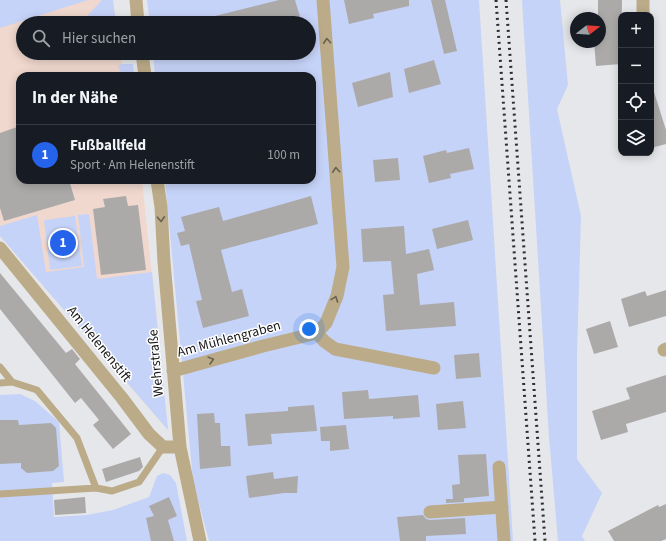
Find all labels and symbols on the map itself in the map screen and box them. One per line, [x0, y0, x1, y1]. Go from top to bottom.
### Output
north arrow [570, 12, 606, 48]
one-way arrow [322, 38, 331, 44]
one-way arrow [332, 167, 341, 173]
one-way arrow [157, 216, 166, 222]
pin: 1 [50, 228, 76, 258]
one-way arrow [331, 296, 339, 303]
street label: Am Helenenstift [62, 302, 136, 387]
street label: Am Mühlengraben [175, 316, 283, 362]
your location [299, 319, 319, 339]
street label: Wehrstraße [143, 329, 169, 397]
one-way arrow [207, 357, 214, 365]

